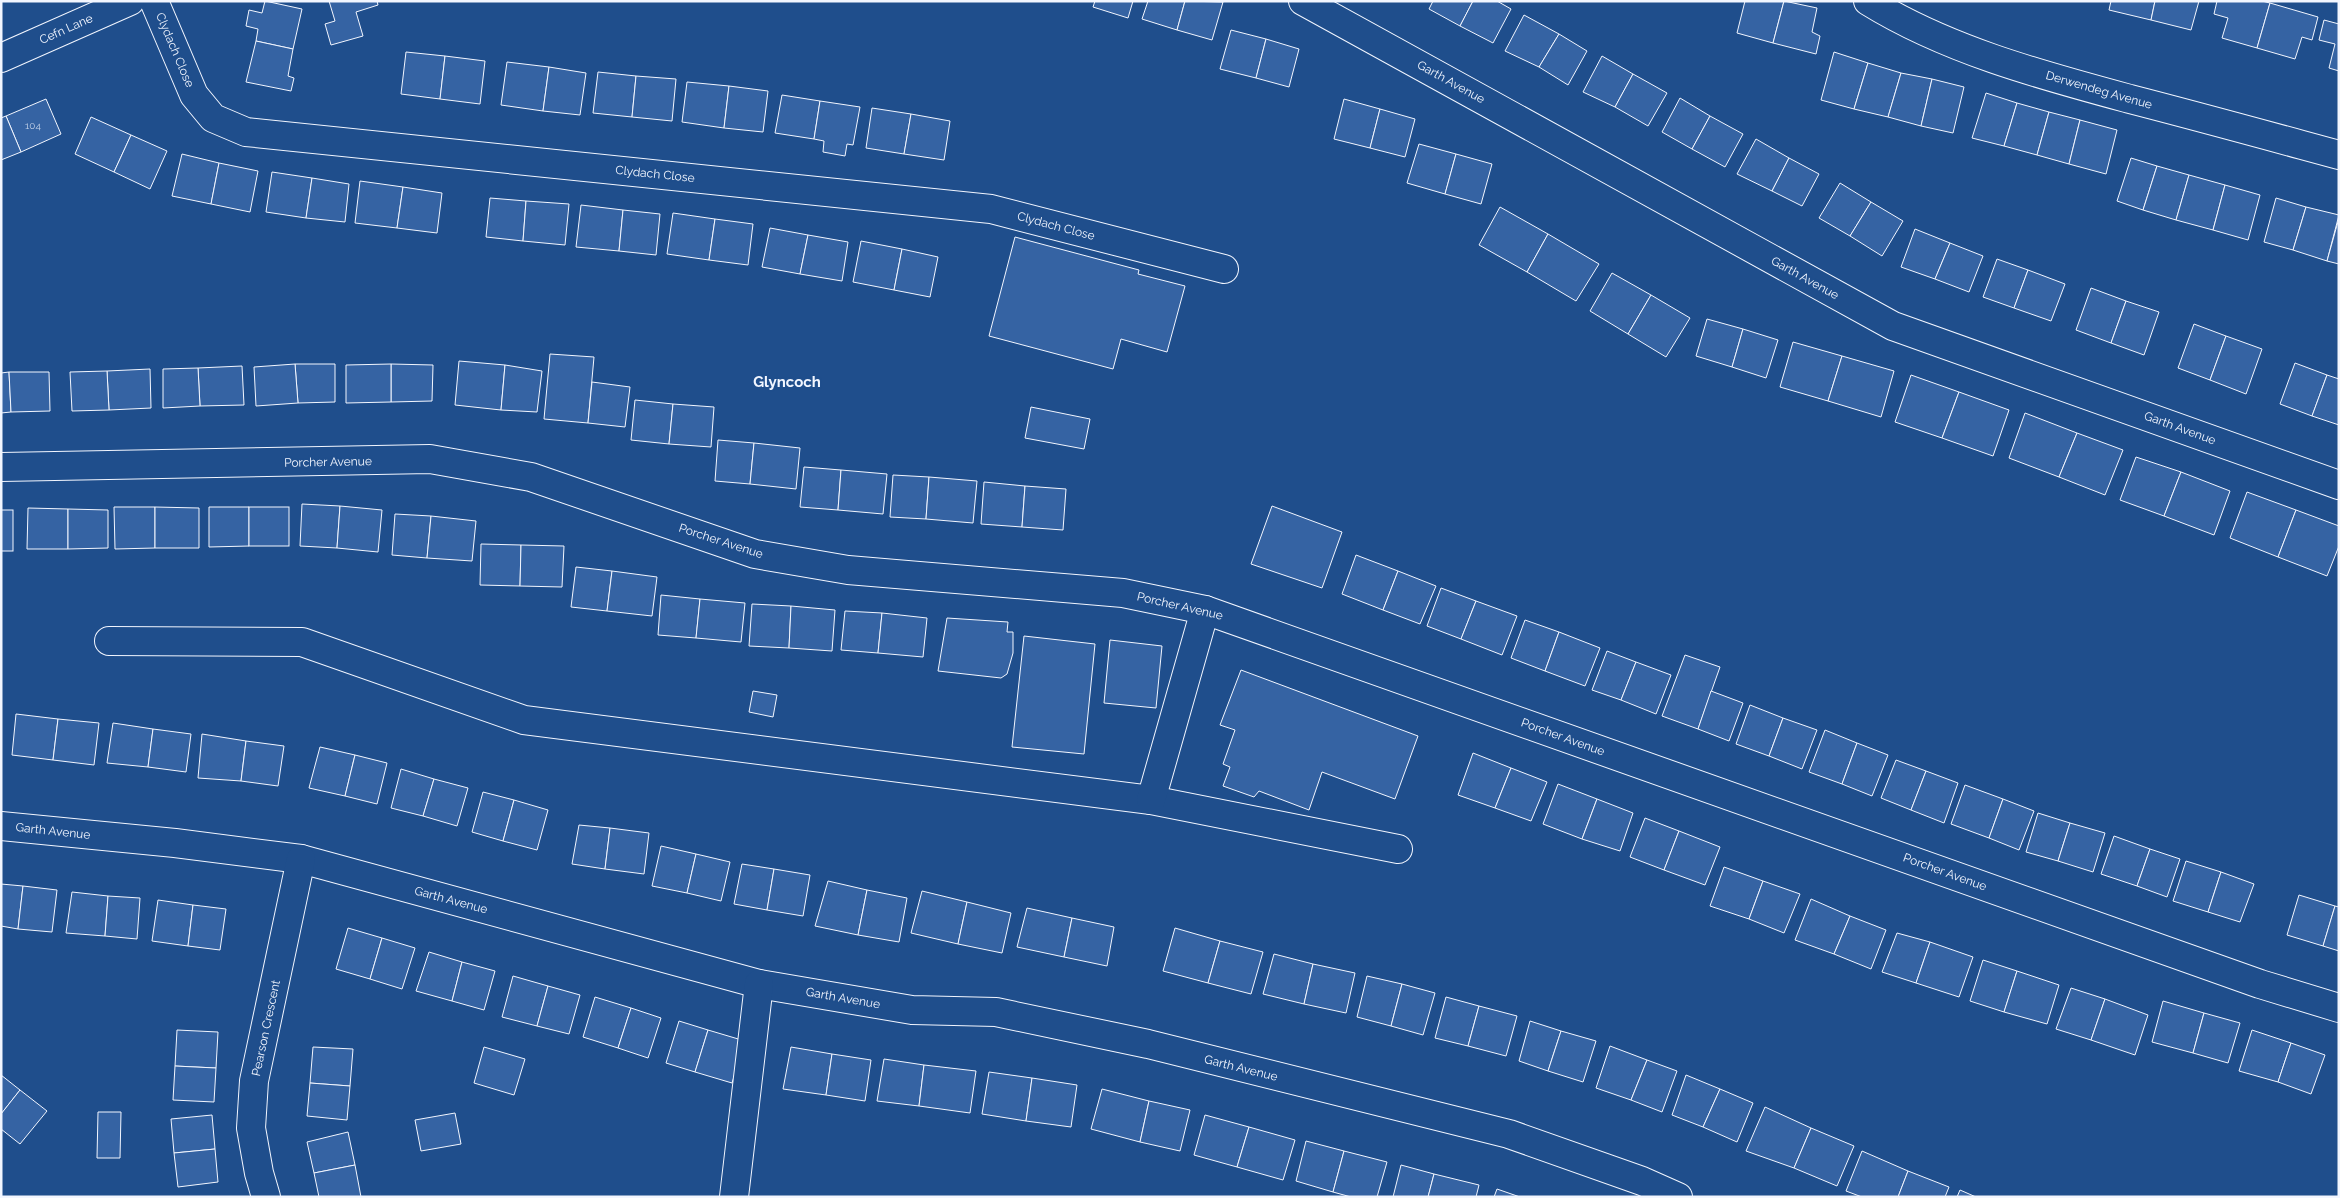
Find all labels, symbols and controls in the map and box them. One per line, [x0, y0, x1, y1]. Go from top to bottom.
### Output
street label: Cefn Lane [37, 11, 95, 47]
street label: Clydach Close [153, 11, 197, 89]
street label: Garth Avenue [1415, 58, 1487, 106]
street label: Derwendeg Avenue [2044, 68, 2154, 112]
house number: 104 [25, 120, 41, 131]
street label: Clydach Close [615, 163, 695, 185]
street label: Clydach Close [1016, 209, 1096, 243]
street label: Garth Avenue [1769, 254, 1841, 302]
district label: Glyncoch [753, 373, 821, 391]
street label: Garth Avenue [2142, 409, 2218, 447]
street label: Porcher Avenue [284, 454, 372, 470]
street label: Porcher Avenue [677, 521, 765, 561]
street label: Porcher Avenue [1136, 589, 1224, 623]
street label: Porcher Avenue [1519, 715, 1607, 759]
street label: Garth Avenue [15, 820, 91, 842]
street label: Porcher Avenue [1901, 850, 1989, 894]
street label: Garth Avenue [413, 884, 489, 916]
street label: Pearson Crescent [249, 979, 283, 1077]
street label: Garth Avenue [805, 985, 881, 1011]
street label: Garth Avenue [1203, 1052, 1279, 1084]

